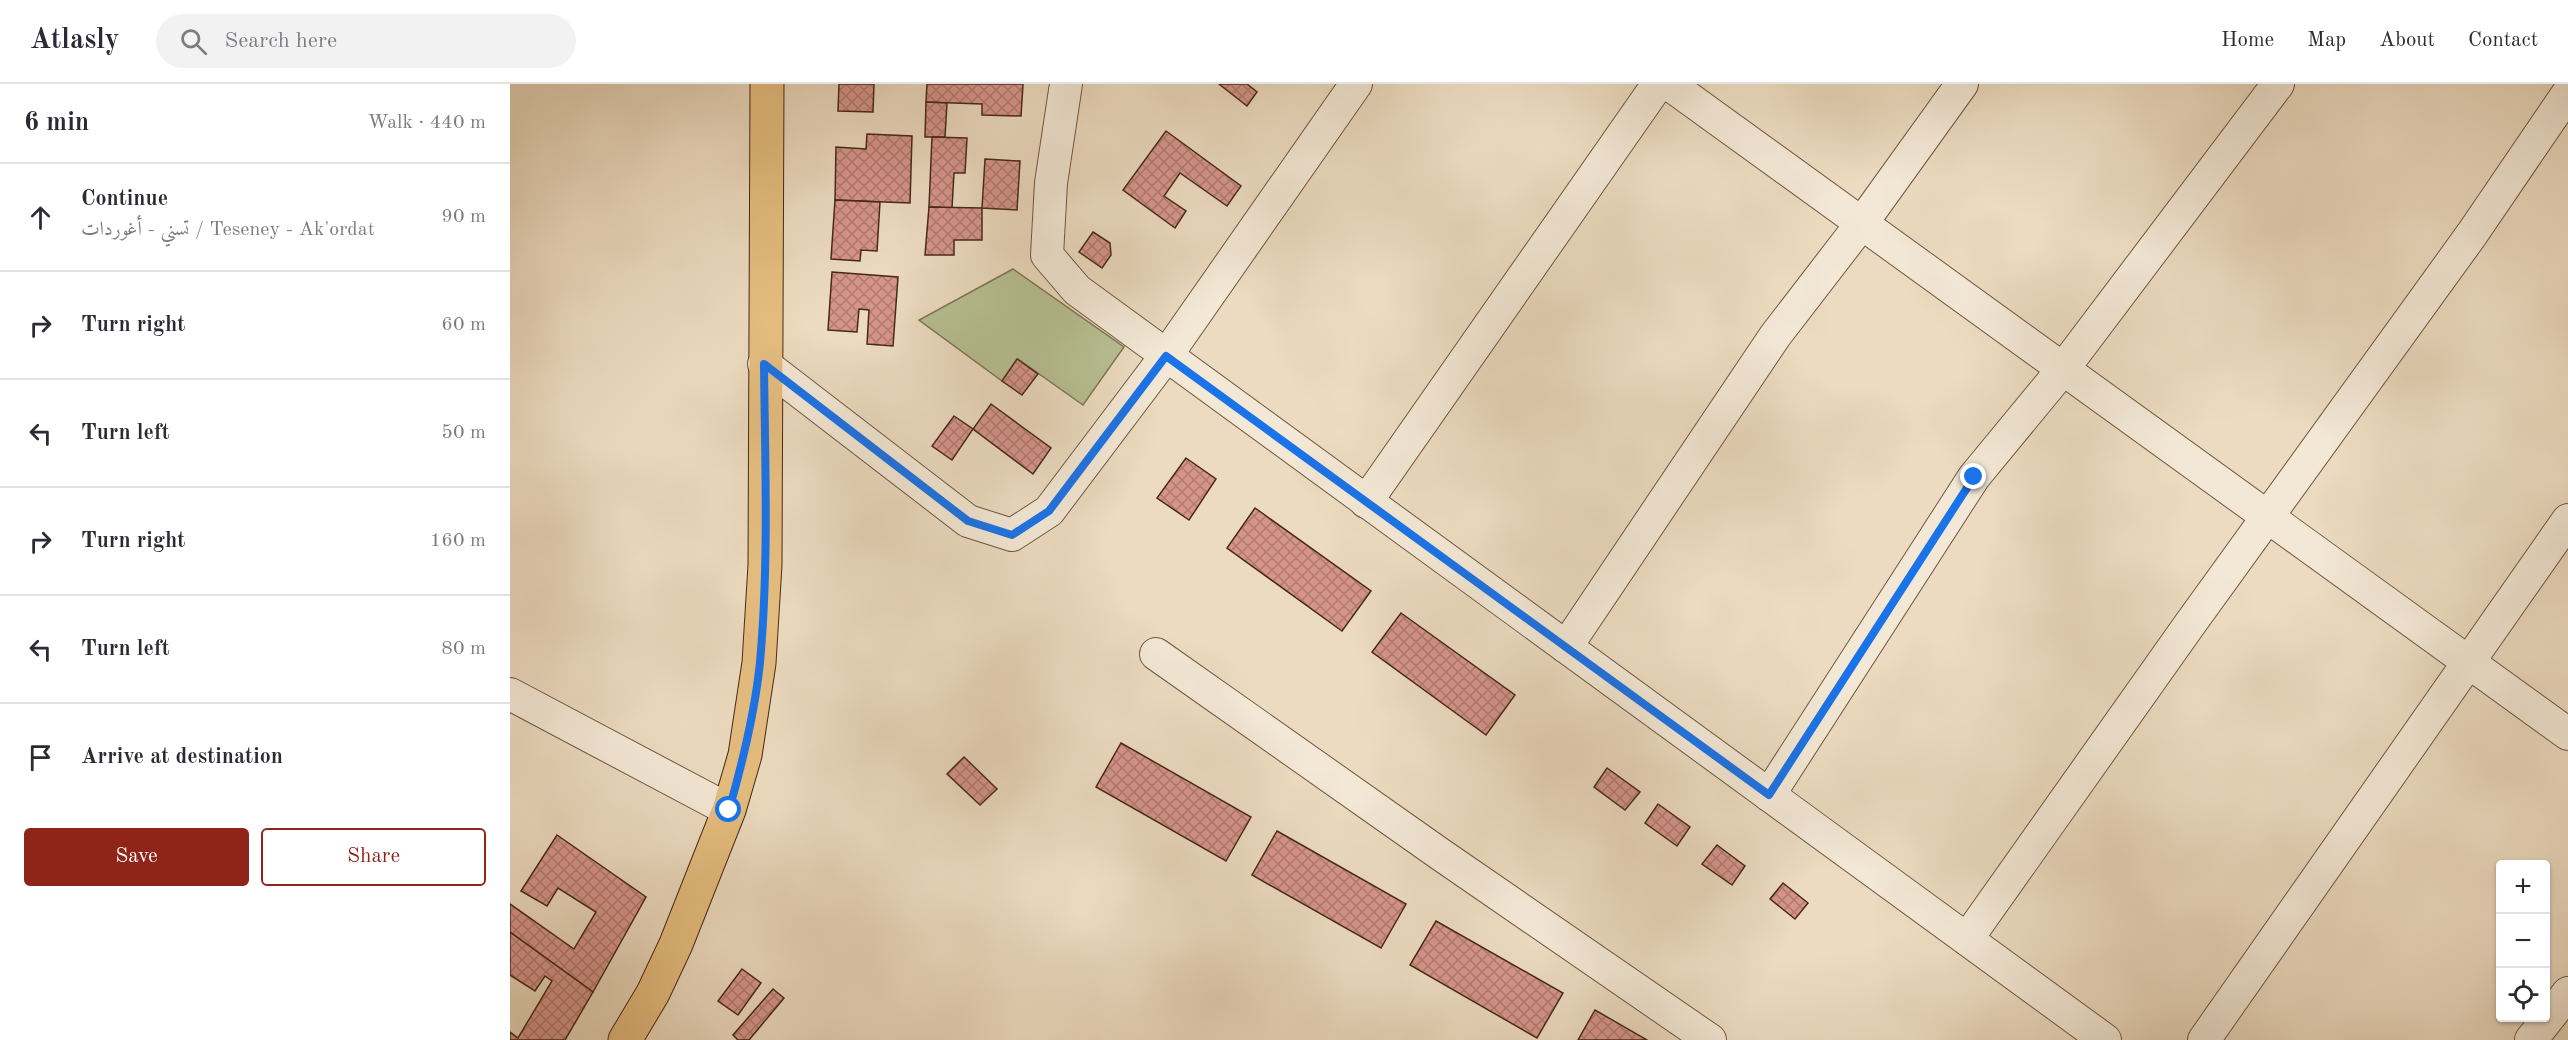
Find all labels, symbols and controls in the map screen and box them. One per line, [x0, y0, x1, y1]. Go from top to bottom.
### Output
search box [156, 14, 576, 68]
icon: search [177, 25, 210, 58]
text: Atlasly [30, 27, 120, 55]
text: Search here [225, 30, 337, 52]
text: Home [2221, 30, 2274, 51]
text: Map [2307, 30, 2346, 51]
text: About [2379, 30, 2435, 51]
text: Contact [2468, 30, 2538, 51]
text: 6 min [24, 110, 89, 136]
text: Walk · 440 m [367, 113, 486, 133]
text: Continue [81, 188, 168, 210]
icon: ahead [24, 201, 57, 234]
text: 90 m [441, 207, 486, 227]
text: تسني - أغوردات / Teseney - Ak'ordat [81, 220, 375, 240]
icon: right [24, 309, 57, 342]
text: Turn right [81, 314, 185, 336]
text: 60 m [441, 315, 486, 335]
icon: left [24, 417, 57, 450]
text: Turn left [81, 422, 170, 444]
text: 50 m [441, 423, 486, 443]
route end [1960, 463, 1986, 489]
icon: right [24, 525, 57, 558]
text: Turn right [81, 530, 185, 552]
text: 160 m [430, 531, 486, 551]
icon: left [24, 633, 57, 666]
text: Turn left [81, 638, 170, 660]
text: 80 m [441, 639, 486, 659]
icon: arrive [24, 741, 57, 774]
text: Arrive at destination [81, 746, 283, 768]
route start [715, 796, 741, 822]
button: Save [24, 828, 249, 886]
button: Share [261, 828, 486, 886]
map controls [2496, 860, 2550, 1022]
button: + [2496, 860, 2550, 914]
button: − [2496, 914, 2550, 968]
button: locate [2496, 968, 2550, 1022]

